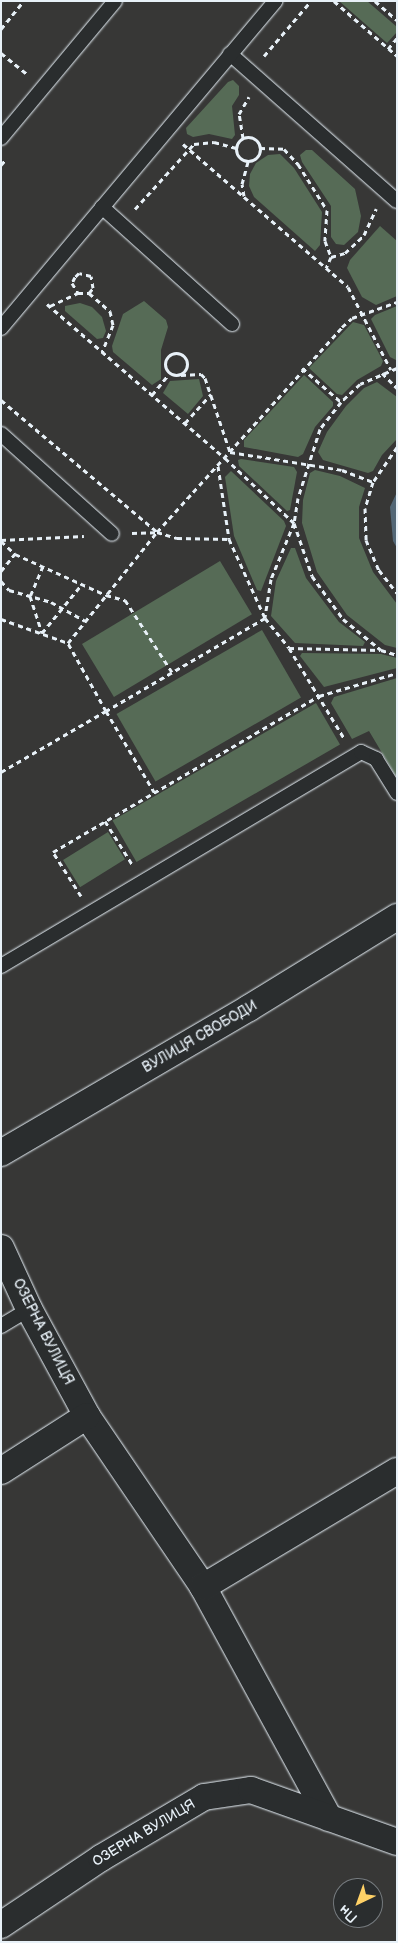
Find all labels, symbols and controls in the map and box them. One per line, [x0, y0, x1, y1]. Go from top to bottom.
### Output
street label: ВУЛИЦЯ СВОБОДИ [140, 997, 260, 1077]
street label: ОЗЕРНА ВУЛИЦЯ [9, 1276, 77, 1388]
street label: ОЗЕРНА ВУЛИЦЯ [90, 1796, 198, 1870]
north arrow [333, 1878, 383, 1928]
text: Пн [336, 1901, 361, 1926]

